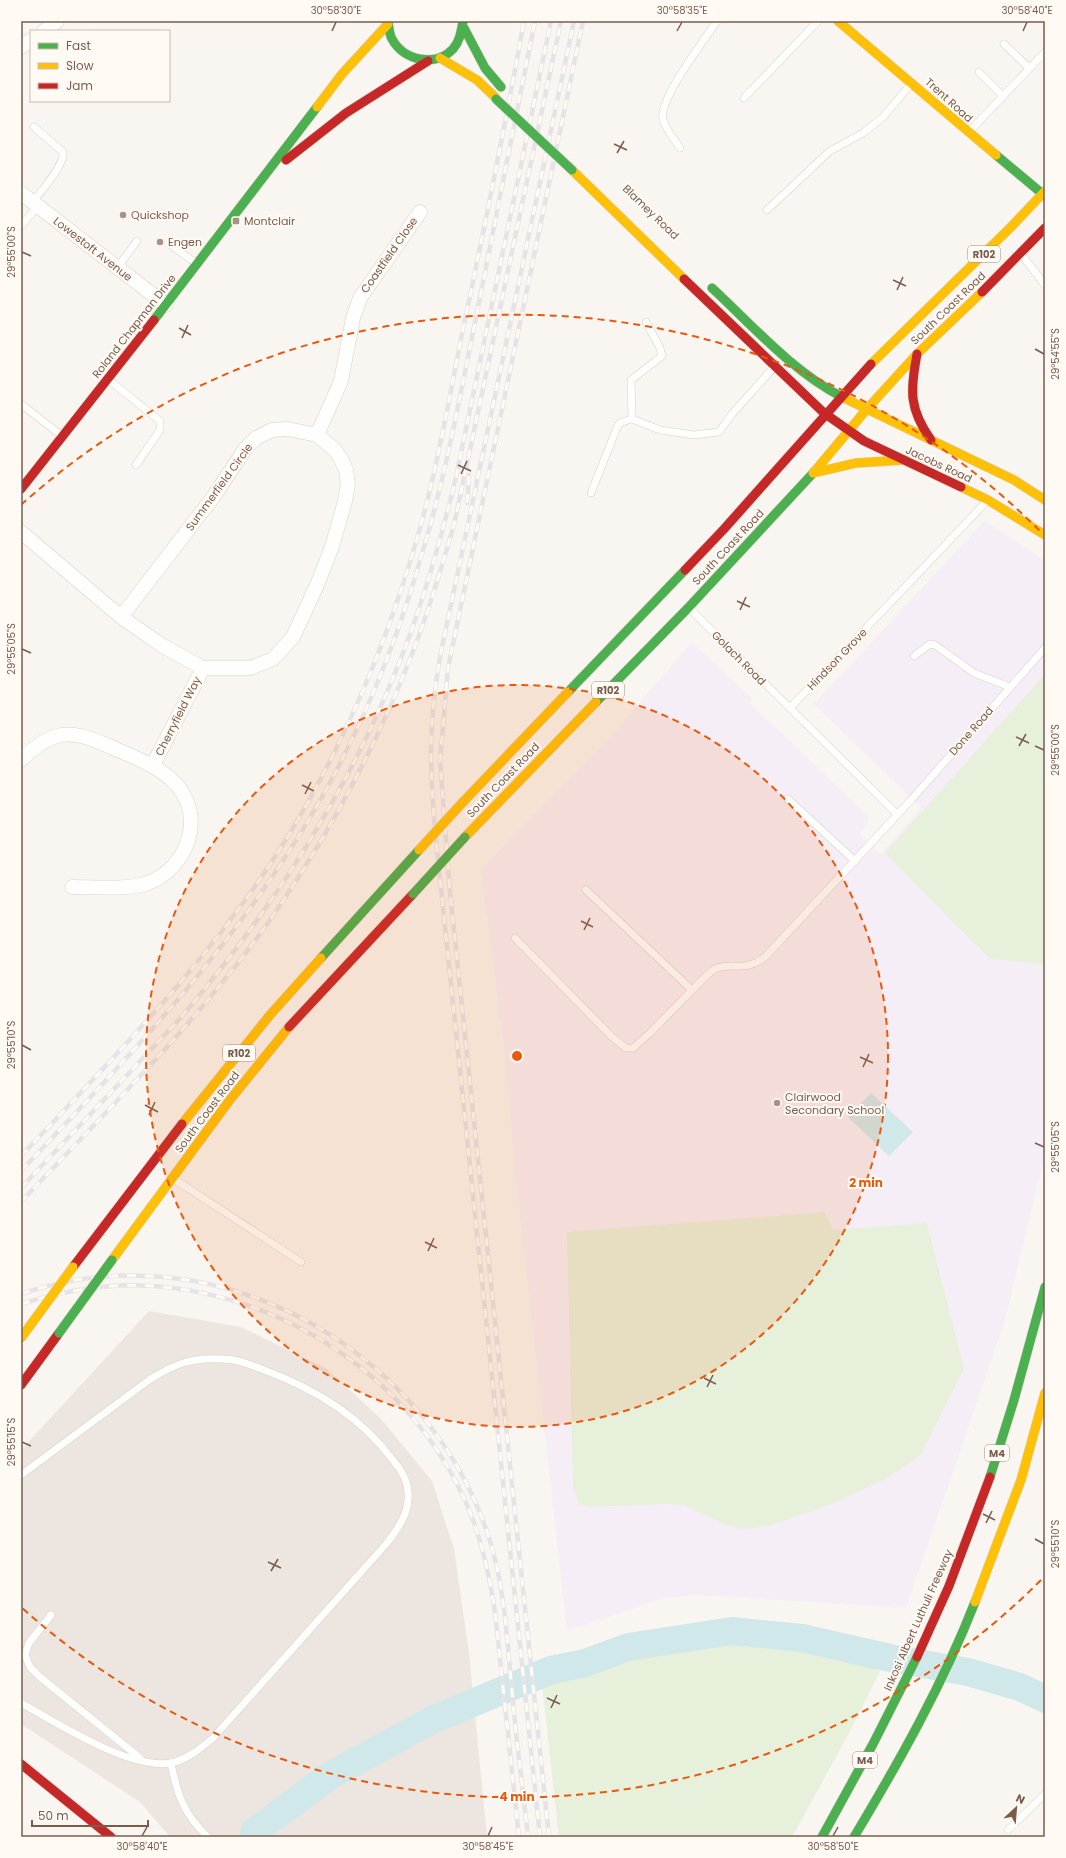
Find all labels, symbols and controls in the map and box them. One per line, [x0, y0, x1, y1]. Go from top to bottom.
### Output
text: 30°58'30"E [311, 3, 361, 18]
text: 30°58'35"E [657, 3, 707, 18]
text: 30°58'40"E [1001, 3, 1053, 18]
legend [30, 30, 170, 102]
text: Fast [66, 37, 91, 54]
text: Slow [66, 57, 94, 74]
street label: Trent Road [922, 74, 976, 126]
text: Jam [66, 77, 93, 94]
street label: Blamey Road [619, 181, 683, 243]
place label: Quickshop [131, 207, 189, 223]
marker: Quickshop [118, 210, 128, 220]
street label: Lowestoft Avenue [50, 213, 136, 285]
place label: Montclair [244, 213, 295, 229]
street label: Coastfield Close [357, 214, 421, 296]
marker: Montclair [231, 216, 241, 226]
text: 29°55'00"S [4, 226, 19, 278]
place label: Engen [168, 234, 202, 250]
marker: Engen [155, 237, 165, 247]
road number: R102 [968, 246, 1000, 262]
street label: South Coast Road [907, 268, 989, 348]
street label: Roland Chapman Drive [88, 271, 180, 381]
text: 29°54'55"S [1048, 328, 1063, 380]
street label: Summerfield Circle [182, 440, 256, 534]
street label: Jacobs Road [903, 442, 975, 486]
street label: South Coast Road [688, 505, 768, 589]
text: 29°55'05"S [4, 623, 19, 675]
street label: Hindson Grove [803, 624, 871, 693]
street label: Golach Road [708, 627, 770, 689]
street label: Cherryfield Way [151, 673, 205, 759]
road number: R102 [592, 682, 624, 698]
street label: Done Road [945, 703, 997, 759]
text: 29°55'00"S [1048, 724, 1063, 776]
street label: South Coast Road [463, 739, 543, 821]
text: 29°55'10"S [4, 1021, 19, 1069]
road number: R102 [223, 1045, 255, 1061]
centre of rings [510, 1049, 524, 1063]
street label: South Coast Road [171, 1068, 243, 1156]
place label: Clairwood Secondary School [785, 1089, 884, 1118]
marker: Clairwood Secondary School [772, 1098, 782, 1108]
text: 29°55'05"S [1048, 1121, 1063, 1173]
text: 2 min [849, 1174, 883, 1191]
text: 29°55'15"S [4, 1418, 19, 1466]
road number: M4 [985, 1445, 1009, 1461]
text: 29°55'10"S [1048, 1520, 1063, 1568]
street label: Inkosi Albert Luthuli Freeway [879, 1546, 957, 1693]
road number: M4 [853, 1752, 877, 1768]
text: 4 min [499, 1788, 535, 1805]
north arrow [996, 1788, 1036, 1828]
text: N [1013, 1790, 1028, 1808]
scale bar [32, 1802, 148, 1828]
text: 50 m [38, 1807, 69, 1824]
text: 30°58'40"E [116, 1839, 168, 1854]
text: 30°58'45"E [462, 1839, 514, 1854]
text: 30°58'50"E [807, 1839, 859, 1854]

